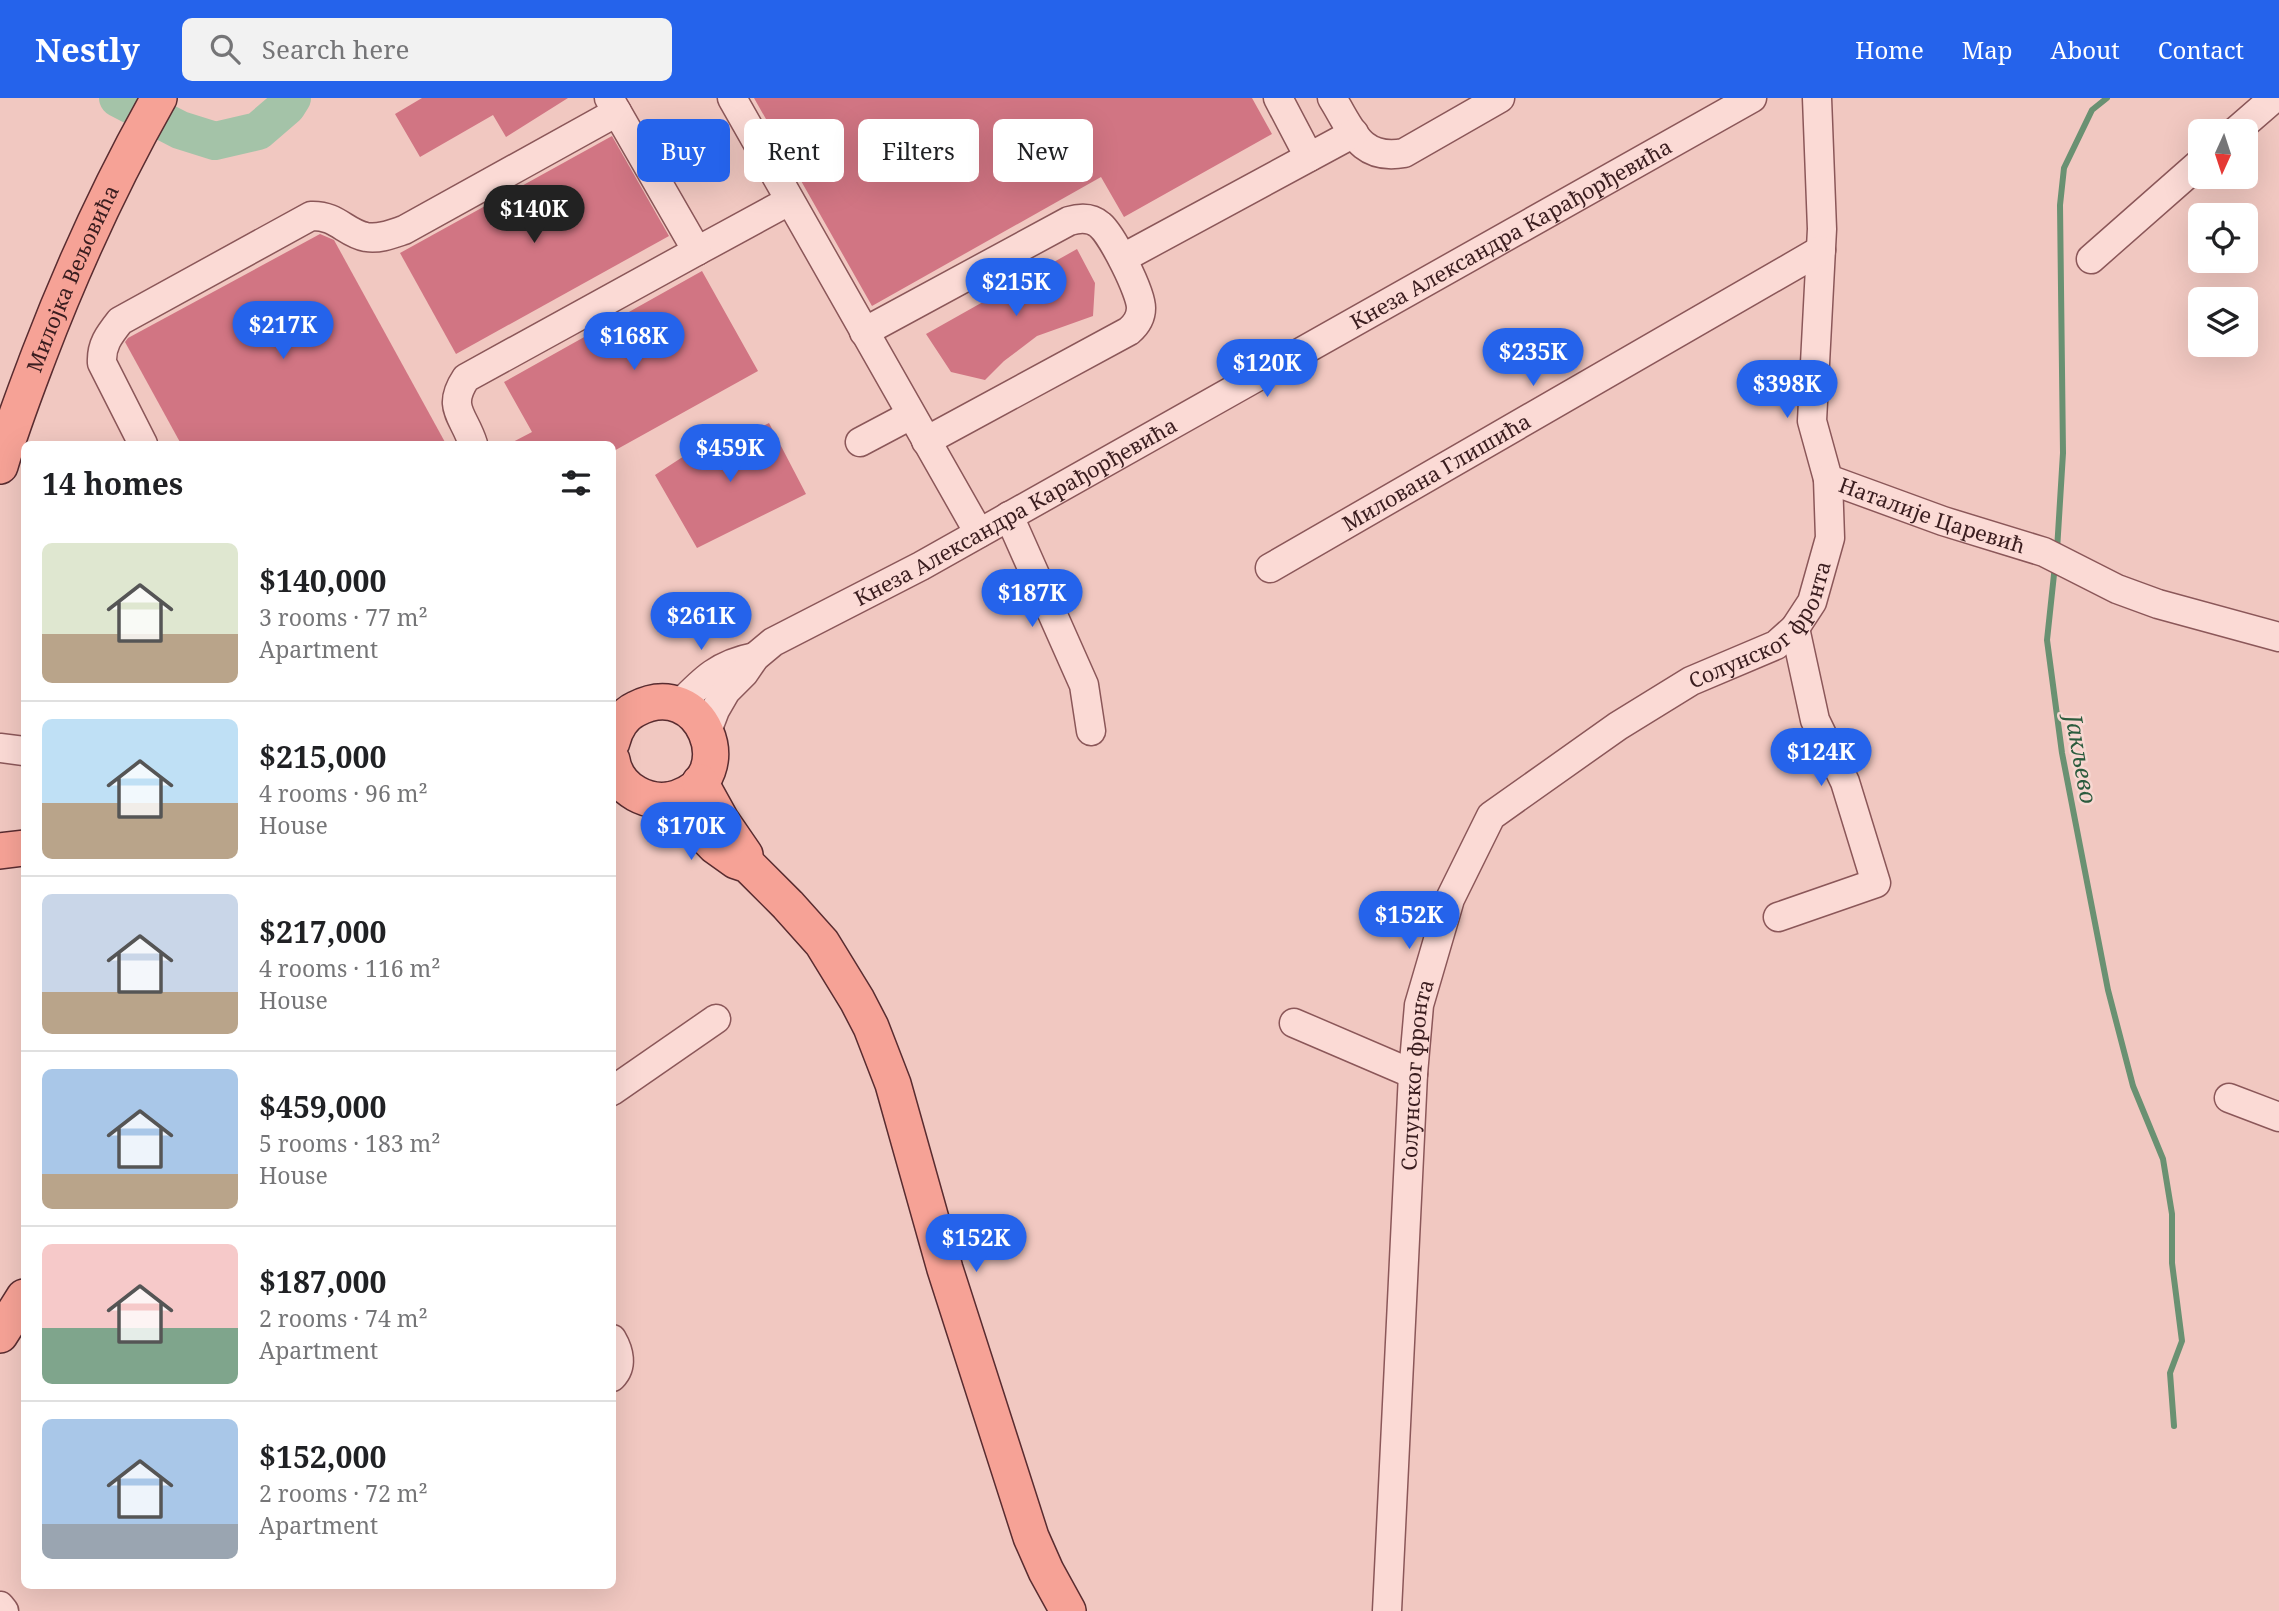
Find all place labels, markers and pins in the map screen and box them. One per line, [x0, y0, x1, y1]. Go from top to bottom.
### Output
pin: $140K [485, 186, 583, 245]
pin: $215K [967, 258, 1065, 318]
pin: $217K [234, 302, 332, 361]
pin: $168K [585, 313, 683, 372]
pin: $235K [1484, 328, 1582, 388]
pin: $120K [1218, 340, 1316, 399]
pin: $398K [1738, 360, 1836, 420]
pin: $459K [681, 424, 779, 484]
pin: $187K [983, 570, 1081, 629]
pin: $261K [652, 592, 750, 652]
pin: $124K [1772, 728, 1870, 788]
pin: $170K [642, 802, 740, 862]
pin: $152K [1360, 892, 1458, 951]
pin: $152K [927, 1214, 1025, 1274]

